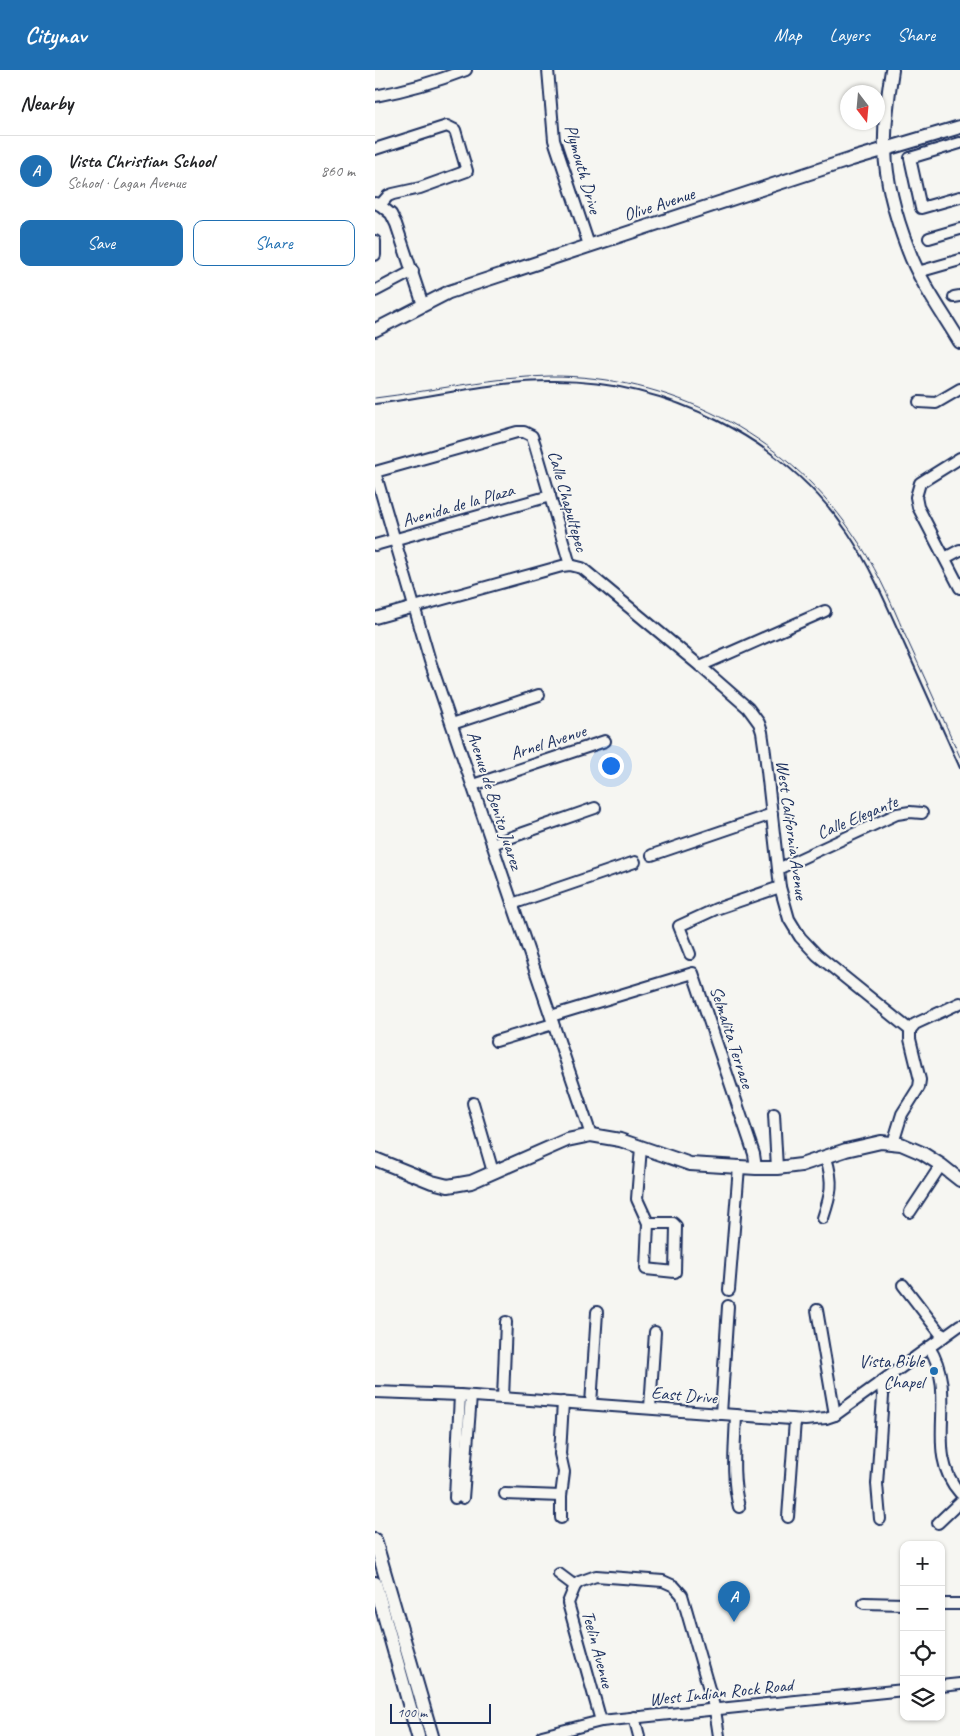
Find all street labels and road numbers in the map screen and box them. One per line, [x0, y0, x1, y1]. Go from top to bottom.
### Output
street label: Plymouth Drive [560, 122, 606, 217]
street label: Olive Avenue [621, 182, 698, 226]
street label: Calle Chapultepec [543, 448, 593, 555]
street label: Avenida de la Plaza [400, 478, 518, 531]
street label: Arnel Avenue [507, 719, 590, 765]
street label: Avenue de Benito Juarez [462, 728, 528, 874]
street label: West California Avenue [771, 759, 813, 902]
street label: Calle Elegante [813, 790, 902, 844]
street label: Selmalita Terrace [705, 983, 759, 1092]
street label: East Drive [650, 1381, 719, 1409]
street label: Teelin Avenue [577, 1608, 619, 1691]
street label: West Indian Rock Road [648, 1673, 797, 1710]

